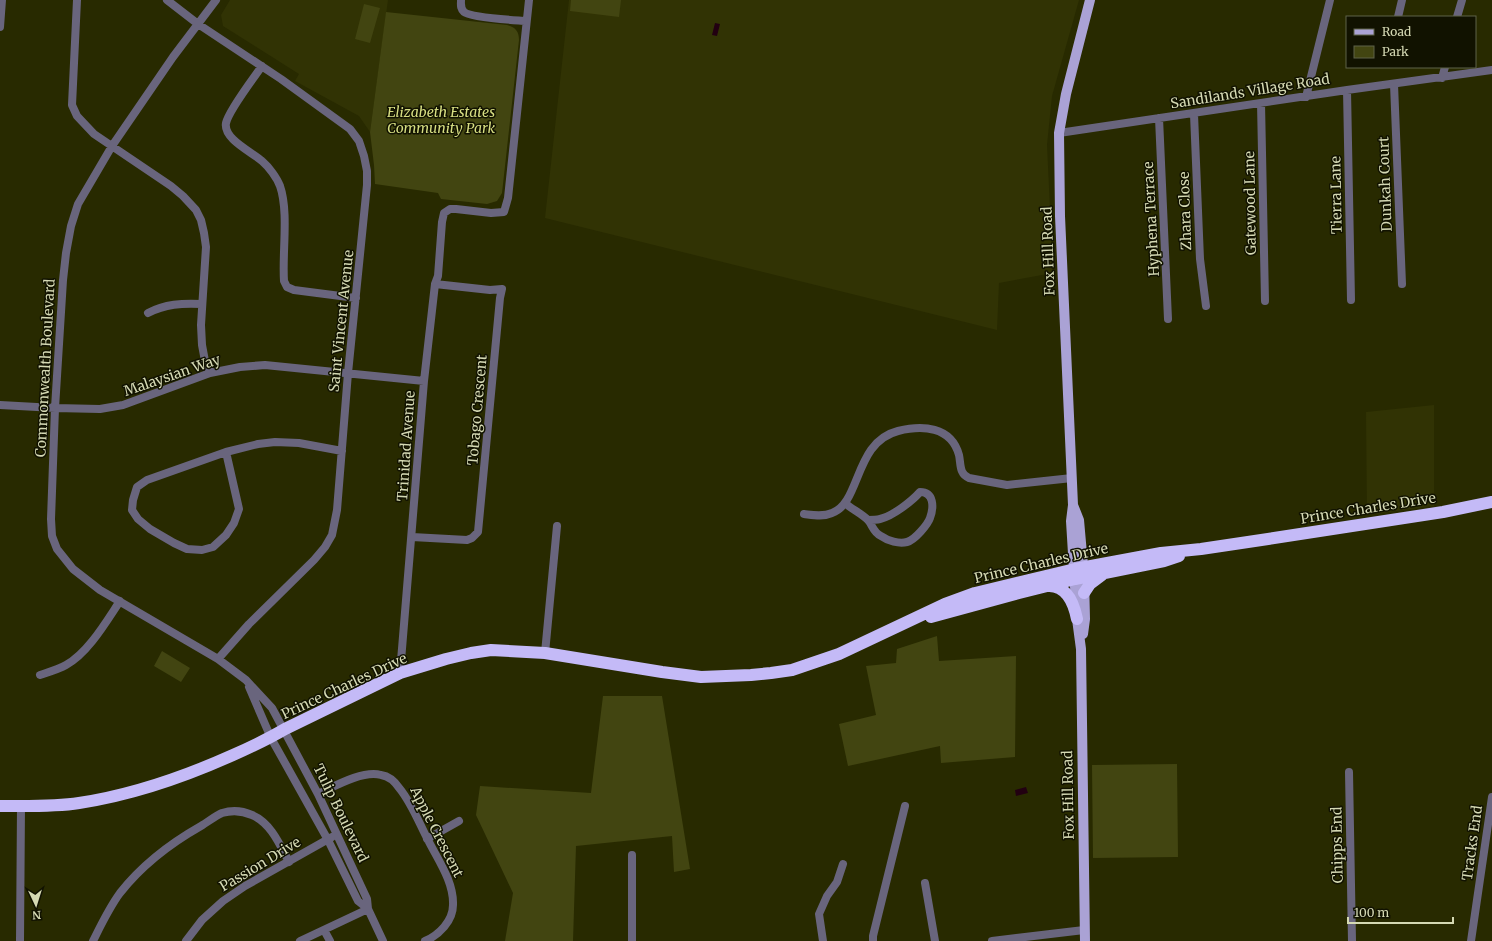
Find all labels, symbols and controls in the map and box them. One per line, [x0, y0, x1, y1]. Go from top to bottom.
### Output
legend [1346, 16, 1476, 68]
text: Road [1382, 24, 1411, 39]
text: Park [1382, 44, 1409, 59]
street label: Sandilands Village Road [1169, 69, 1331, 112]
park label: Elizabeth Estates Community Park [387, 103, 495, 137]
street label: Dunkah Court [1374, 136, 1396, 232]
street label: Gatewood Lane [1240, 151, 1260, 255]
street label: Tierra Lane [1326, 156, 1346, 234]
street label: Hyphena Terrace [1139, 161, 1163, 277]
street label: Zhara Close [1175, 171, 1195, 251]
street label: Fox Hill Road [1037, 206, 1059, 296]
street label: Saint Vincent Avenue [325, 249, 357, 393]
street label: Commonwealth Boulevard [31, 278, 59, 458]
street label: Malaysian Way [121, 350, 224, 400]
street label: Tobago Crescent [463, 353, 491, 466]
street label: Trinidad Avenue [393, 390, 419, 502]
street label: Prince Charles Drive [1299, 488, 1437, 528]
street label: Prince Charles Drive [972, 539, 1110, 587]
street label: Prince Charles Drive [278, 649, 410, 723]
street label: Fox Hill Road [1058, 750, 1078, 840]
street label: Tulip Boulevard [309, 761, 373, 866]
street label: Apple Crescent [406, 783, 468, 881]
street label: Tracks End [1458, 804, 1486, 882]
street label: Chipps End [1327, 806, 1347, 884]
street label: Passion Drive [216, 833, 304, 895]
north arrow [16, 885, 56, 925]
scale bar [1348, 899, 1453, 925]
text: 100 m [1354, 905, 1389, 920]
text: N [32, 908, 42, 922]

